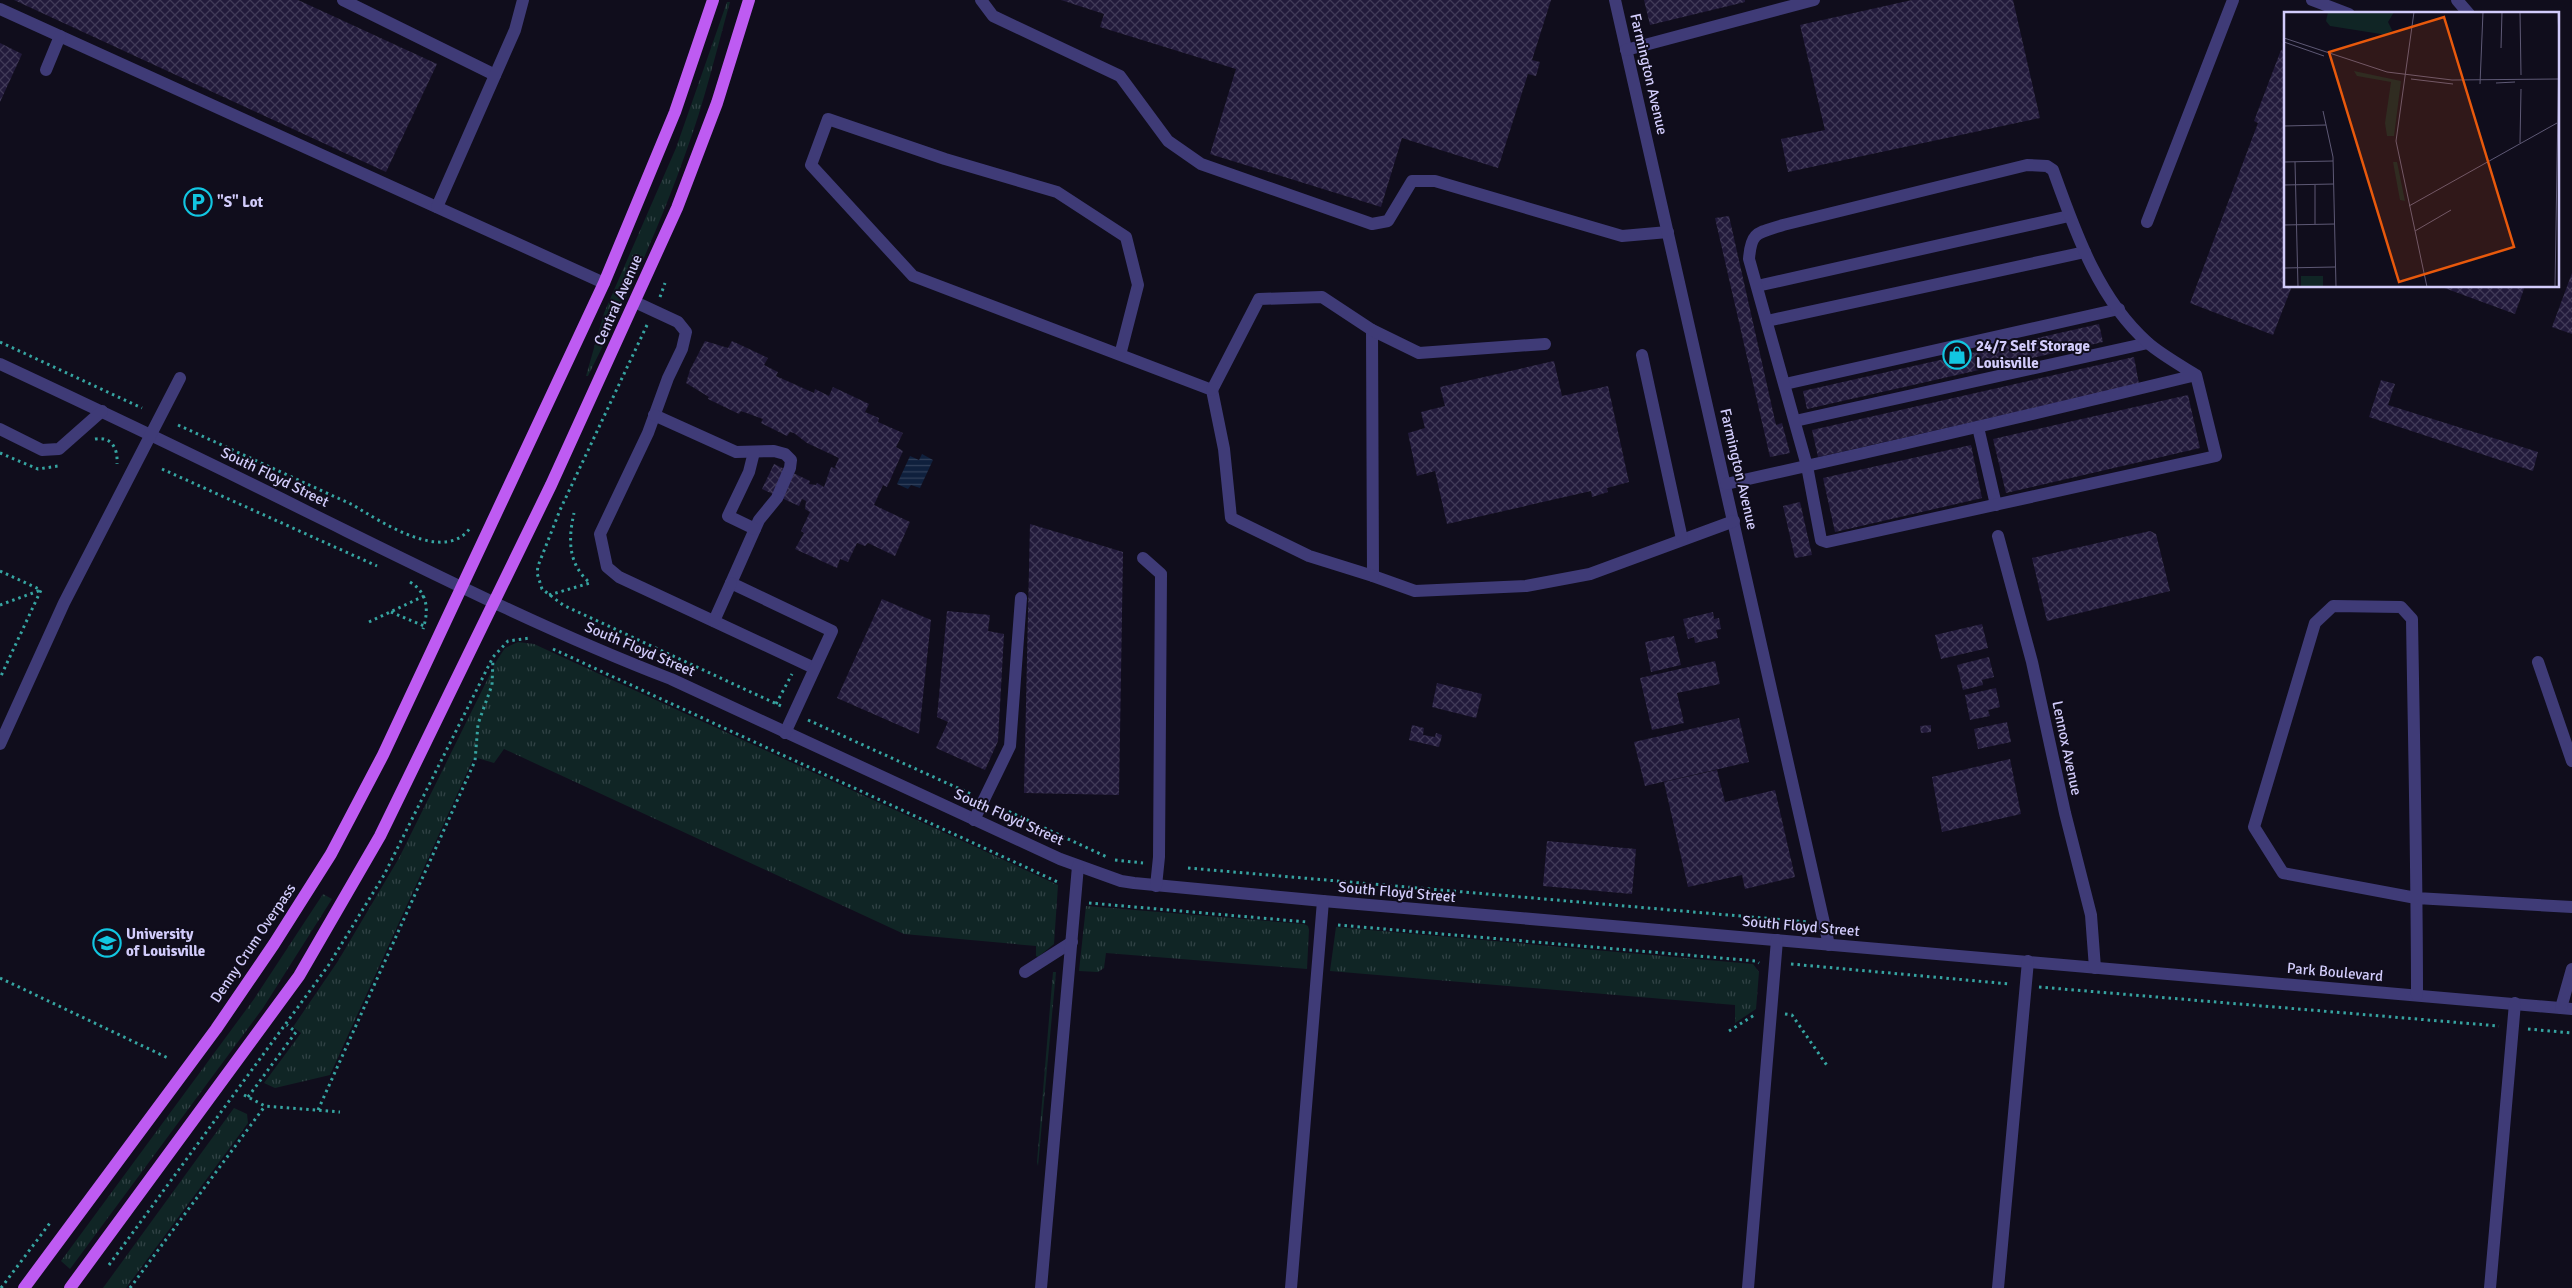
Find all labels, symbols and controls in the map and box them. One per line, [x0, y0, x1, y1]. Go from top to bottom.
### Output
street label: Farmington Avenue [1626, 12, 1672, 136]
inset map [2284, 12, 2560, 288]
parking icon: "S" Lot [183, 187, 213, 217]
place label: "S" Lot [217, 193, 264, 211]
street label: Central Avenue [590, 252, 646, 348]
place label: 24/7 Self Storage Louisville [1976, 337, 2090, 372]
shop icon: 24/7 Self Storage Louisville [1942, 340, 1972, 370]
street label: Farmington Avenue [1716, 407, 1762, 531]
street label: South Floyd Street [218, 443, 332, 511]
street label: South Floyd Street [582, 618, 698, 680]
street label: Lennox Avenue [2048, 699, 2086, 797]
street label: South Floyd Street [951, 785, 1067, 849]
street label: South Floyd Street [1337, 878, 1457, 906]
street label: Denny Crum Overpass [206, 880, 300, 1006]
street label: South Floyd Street [1741, 912, 1861, 940]
place label: University of Louisville [126, 925, 205, 960]
school or university icon: University of Louisville [92, 928, 122, 958]
street label: Park Boulevard [2286, 959, 2384, 985]

